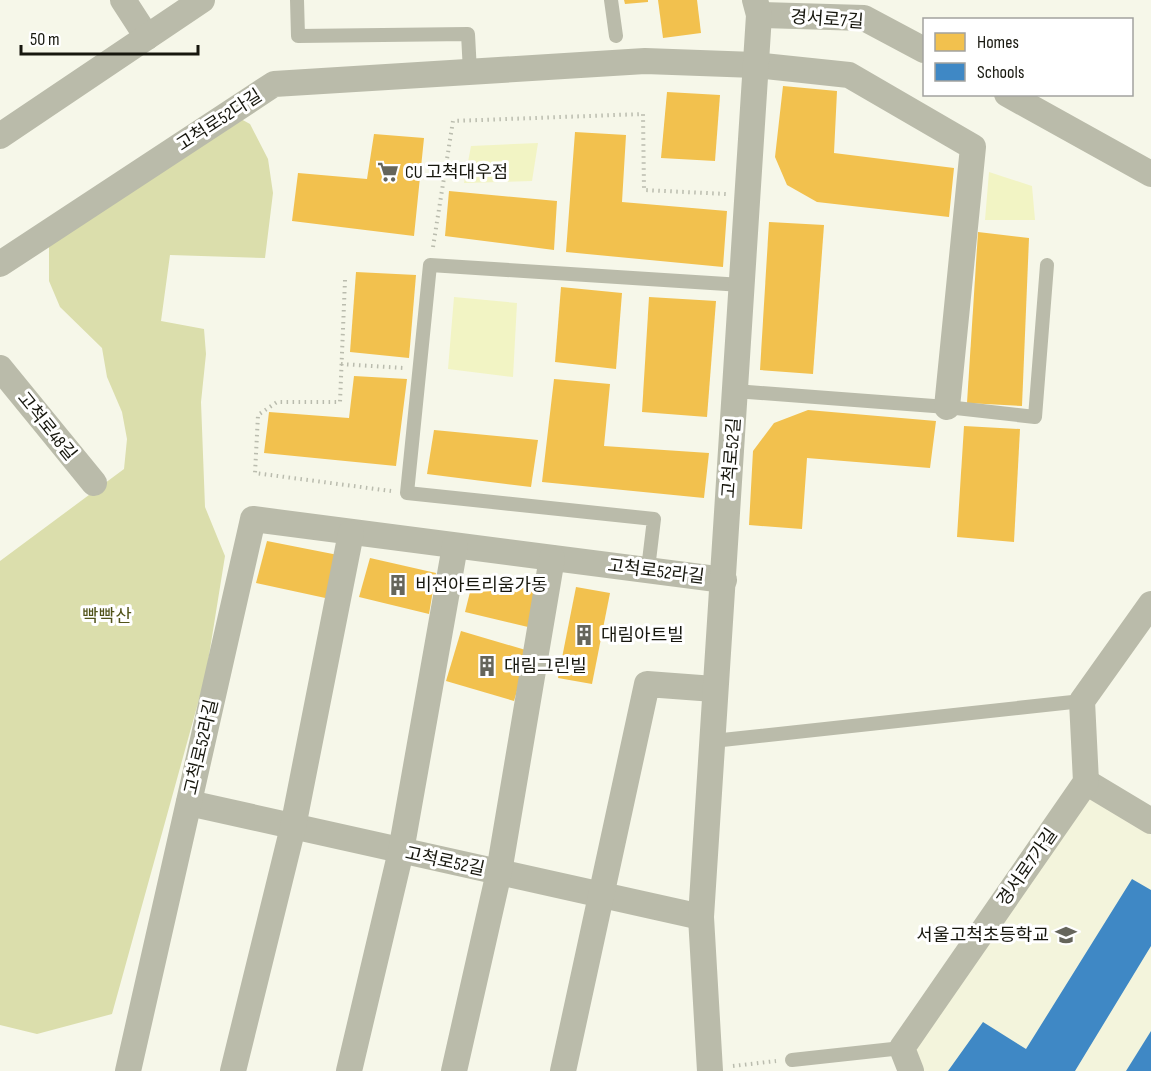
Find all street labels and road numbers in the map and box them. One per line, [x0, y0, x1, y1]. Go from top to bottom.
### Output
street label: 경서로7길 [790, 6, 864, 33]
street label: 고척로52다길 [173, 85, 266, 156]
street label: 고척로48길 [13, 388, 80, 465]
street label: 고척로52길 [718, 417, 745, 499]
street label: 고척로52라길 [606, 555, 706, 588]
street label: 고척로52라길 [180, 697, 223, 797]
street label: 경서로7가길 [993, 824, 1062, 910]
street label: 고척로52길 [403, 843, 487, 880]

